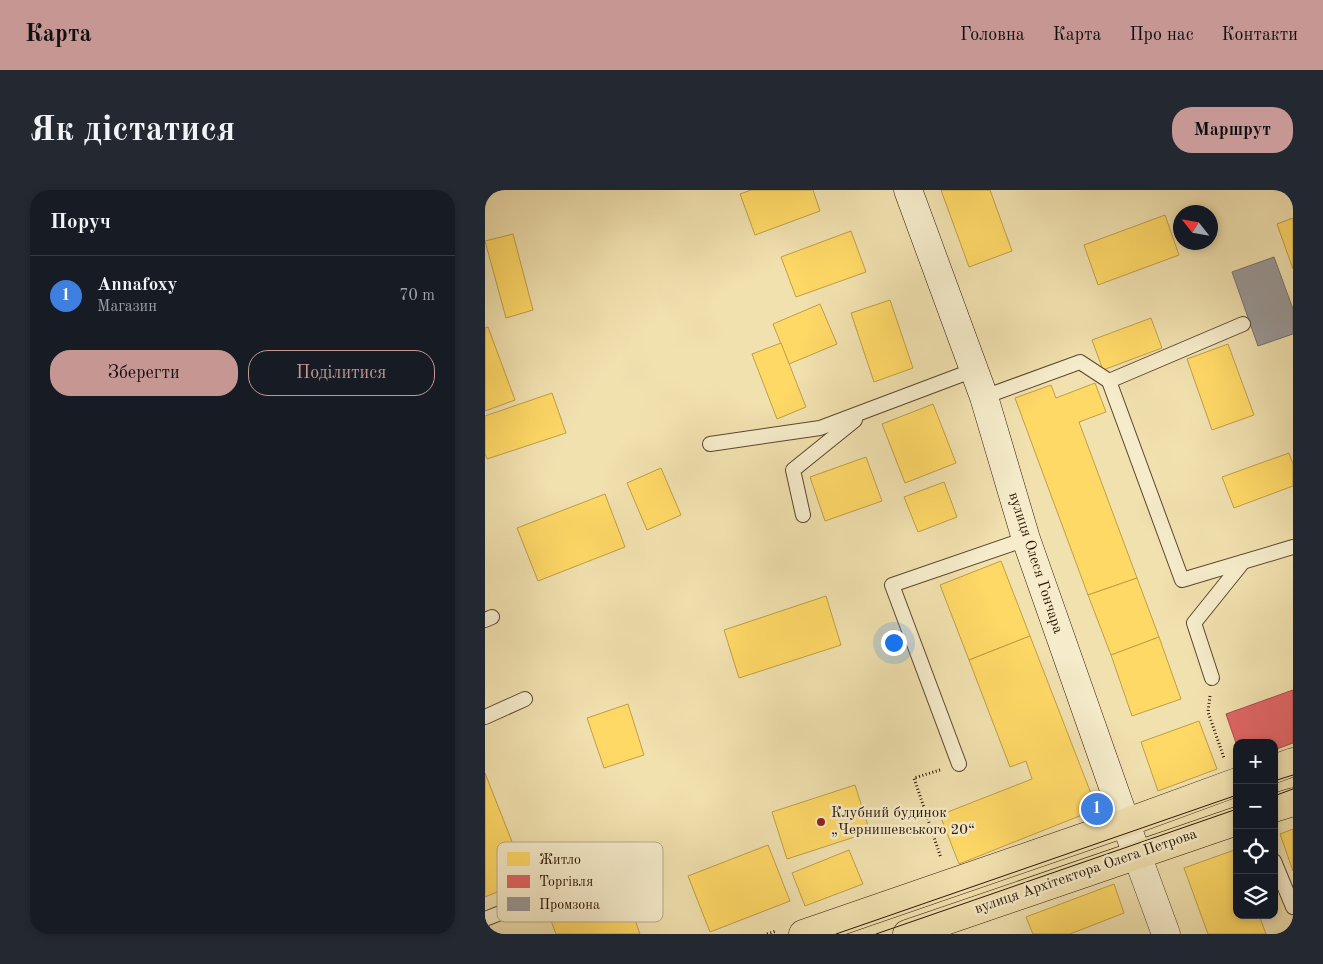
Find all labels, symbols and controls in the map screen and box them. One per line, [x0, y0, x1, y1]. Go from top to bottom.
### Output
text: Карта [25, 23, 92, 47]
text: Головна [960, 26, 1025, 44]
text: Карта [1053, 26, 1101, 44]
text: Про нас [1129, 26, 1194, 44]
text: Контакти [1222, 26, 1298, 44]
button: Маршрут [1172, 107, 1293, 153]
text: Як дістатися [30, 113, 235, 148]
north arrow [1173, 205, 1218, 250]
text: Поруч [50, 212, 111, 233]
text: Annafoxy [97, 276, 178, 295]
text: 1 [61, 288, 71, 304]
text: 70 m [399, 288, 435, 304]
text: Магазин [97, 299, 157, 315]
button: Зберегти [50, 350, 238, 396]
button: Поділитися [248, 350, 435, 396]
street label: вулиця Олеся Гончара [1005, 491, 1065, 636]
your location [881, 630, 907, 656]
map controls [1233, 739, 1278, 919]
button: + [1233, 739, 1278, 784]
button: − [1233, 784, 1278, 829]
pin: 1 [1081, 790, 1113, 828]
place label: Клубний будинок „Чернишевського 20“ [831, 806, 975, 838]
marker: Клубний будинок „Чернишевського 20“ [815, 816, 827, 828]
street label: вулиця Архітектора Олега Петрова [973, 827, 1200, 917]
button: locate [1233, 829, 1278, 874]
legend [497, 842, 663, 922]
text: Житло [539, 853, 581, 867]
button: layers [1233, 874, 1278, 919]
text: Торгівля [539, 875, 593, 889]
text: Промзона [539, 898, 600, 912]

